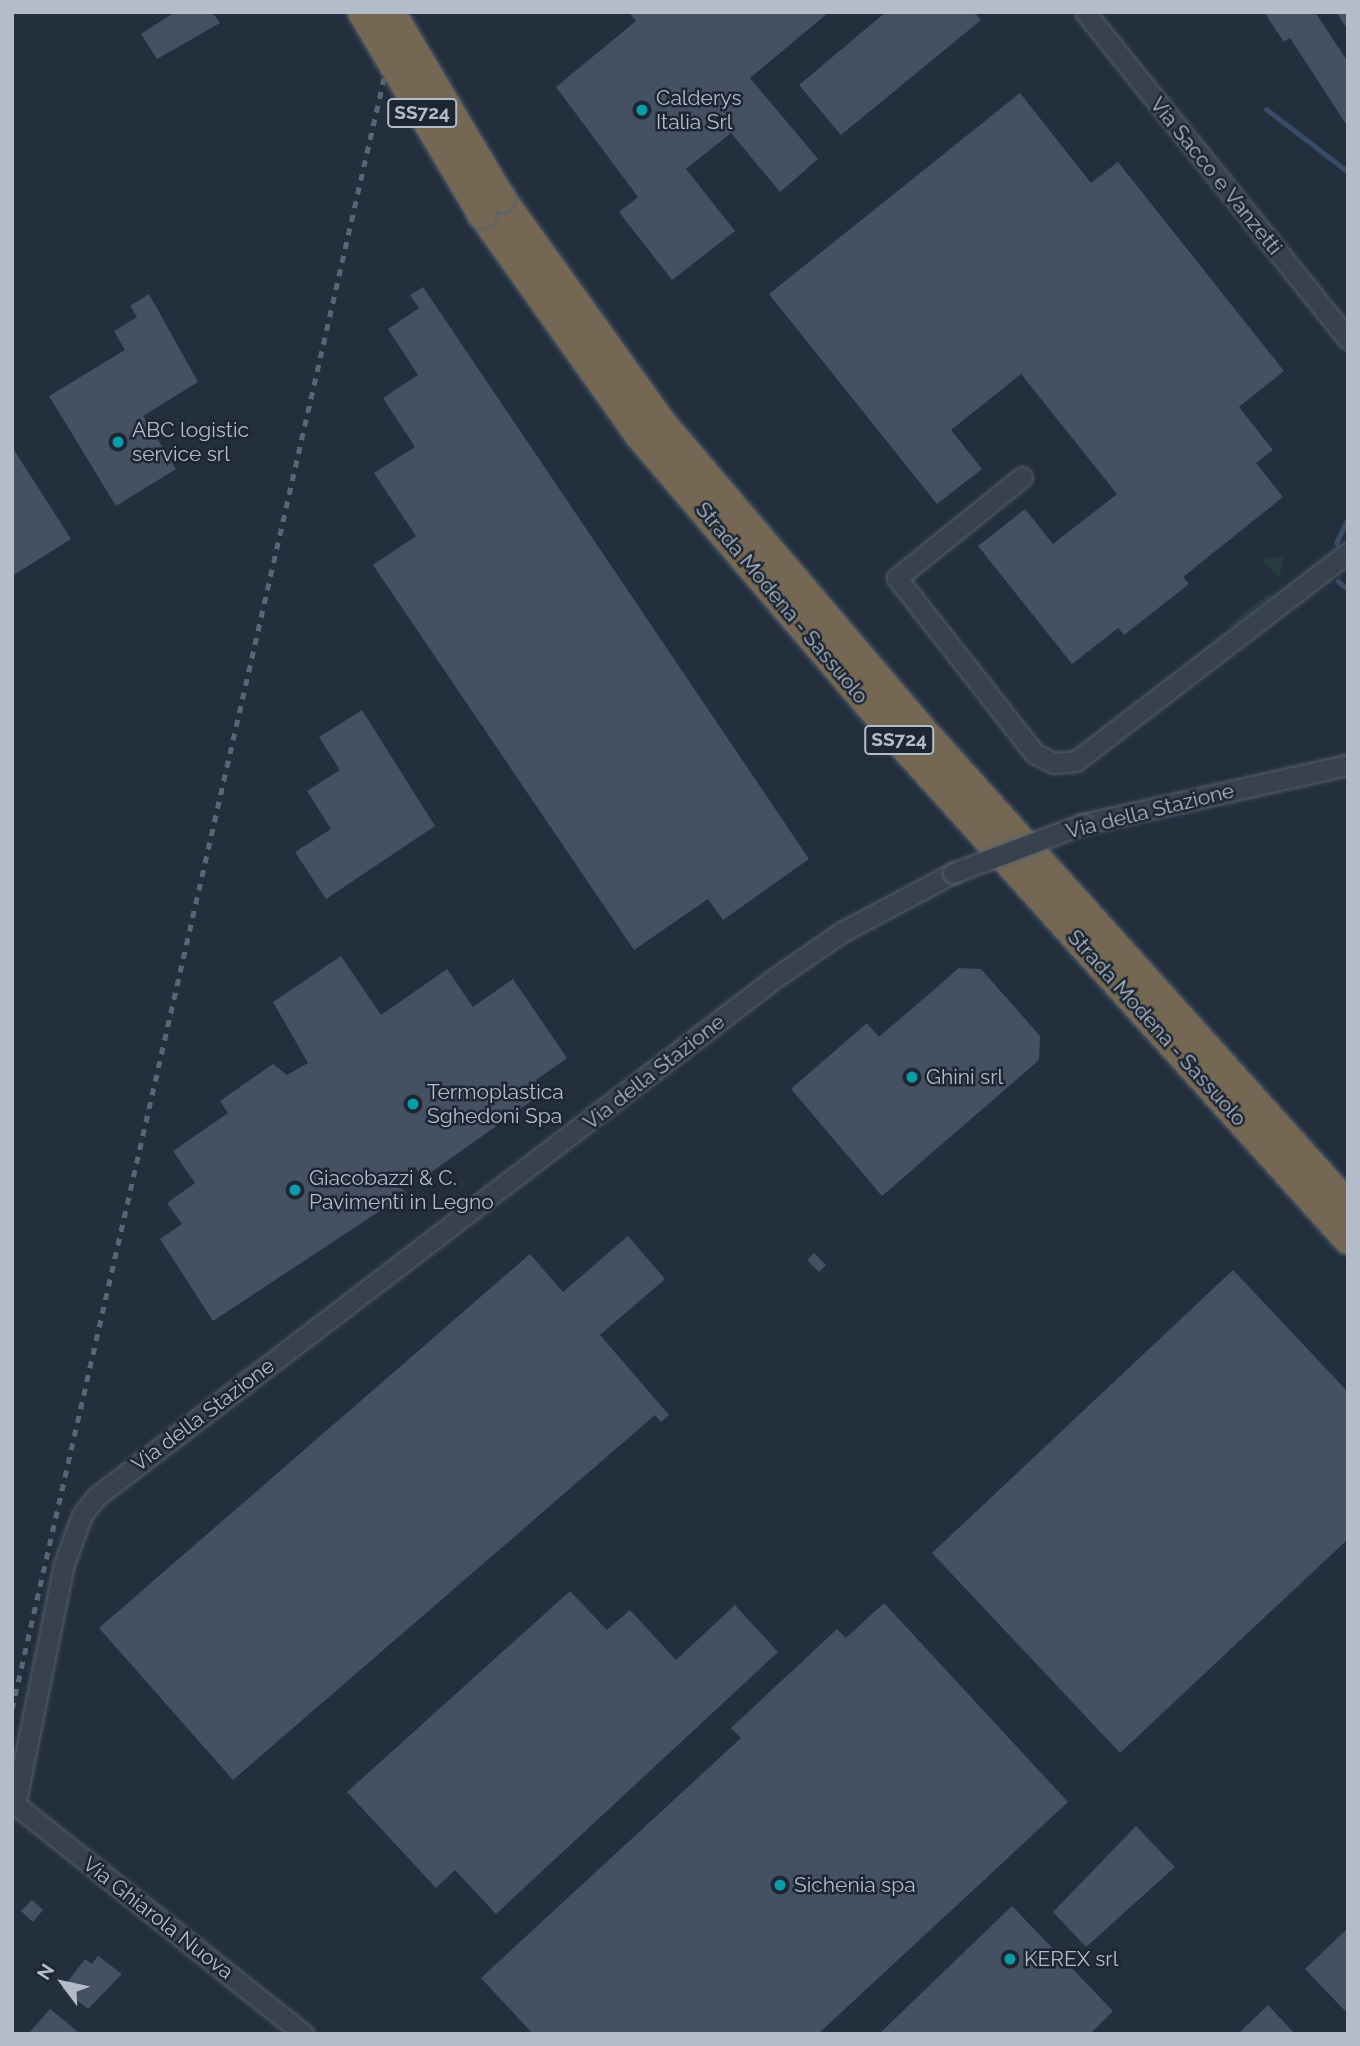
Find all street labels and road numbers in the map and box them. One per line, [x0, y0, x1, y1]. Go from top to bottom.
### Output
street label: Via Sacco e Vanzetti [1145, 92, 1287, 260]
road number: SS724 [387, 97, 457, 128]
street label: Strada Modena - Sassuolo [690, 497, 874, 709]
road number: SS724 [864, 724, 934, 755]
street label: Via della Stazione [1063, 778, 1237, 844]
street label: Strada Modena - Sassuolo [1062, 925, 1252, 1131]
street label: Via della Stazione [578, 1009, 730, 1135]
street label: Via della Stazione [127, 1353, 279, 1477]
street label: Via Ghiarola Nuova [78, 1851, 238, 1985]

